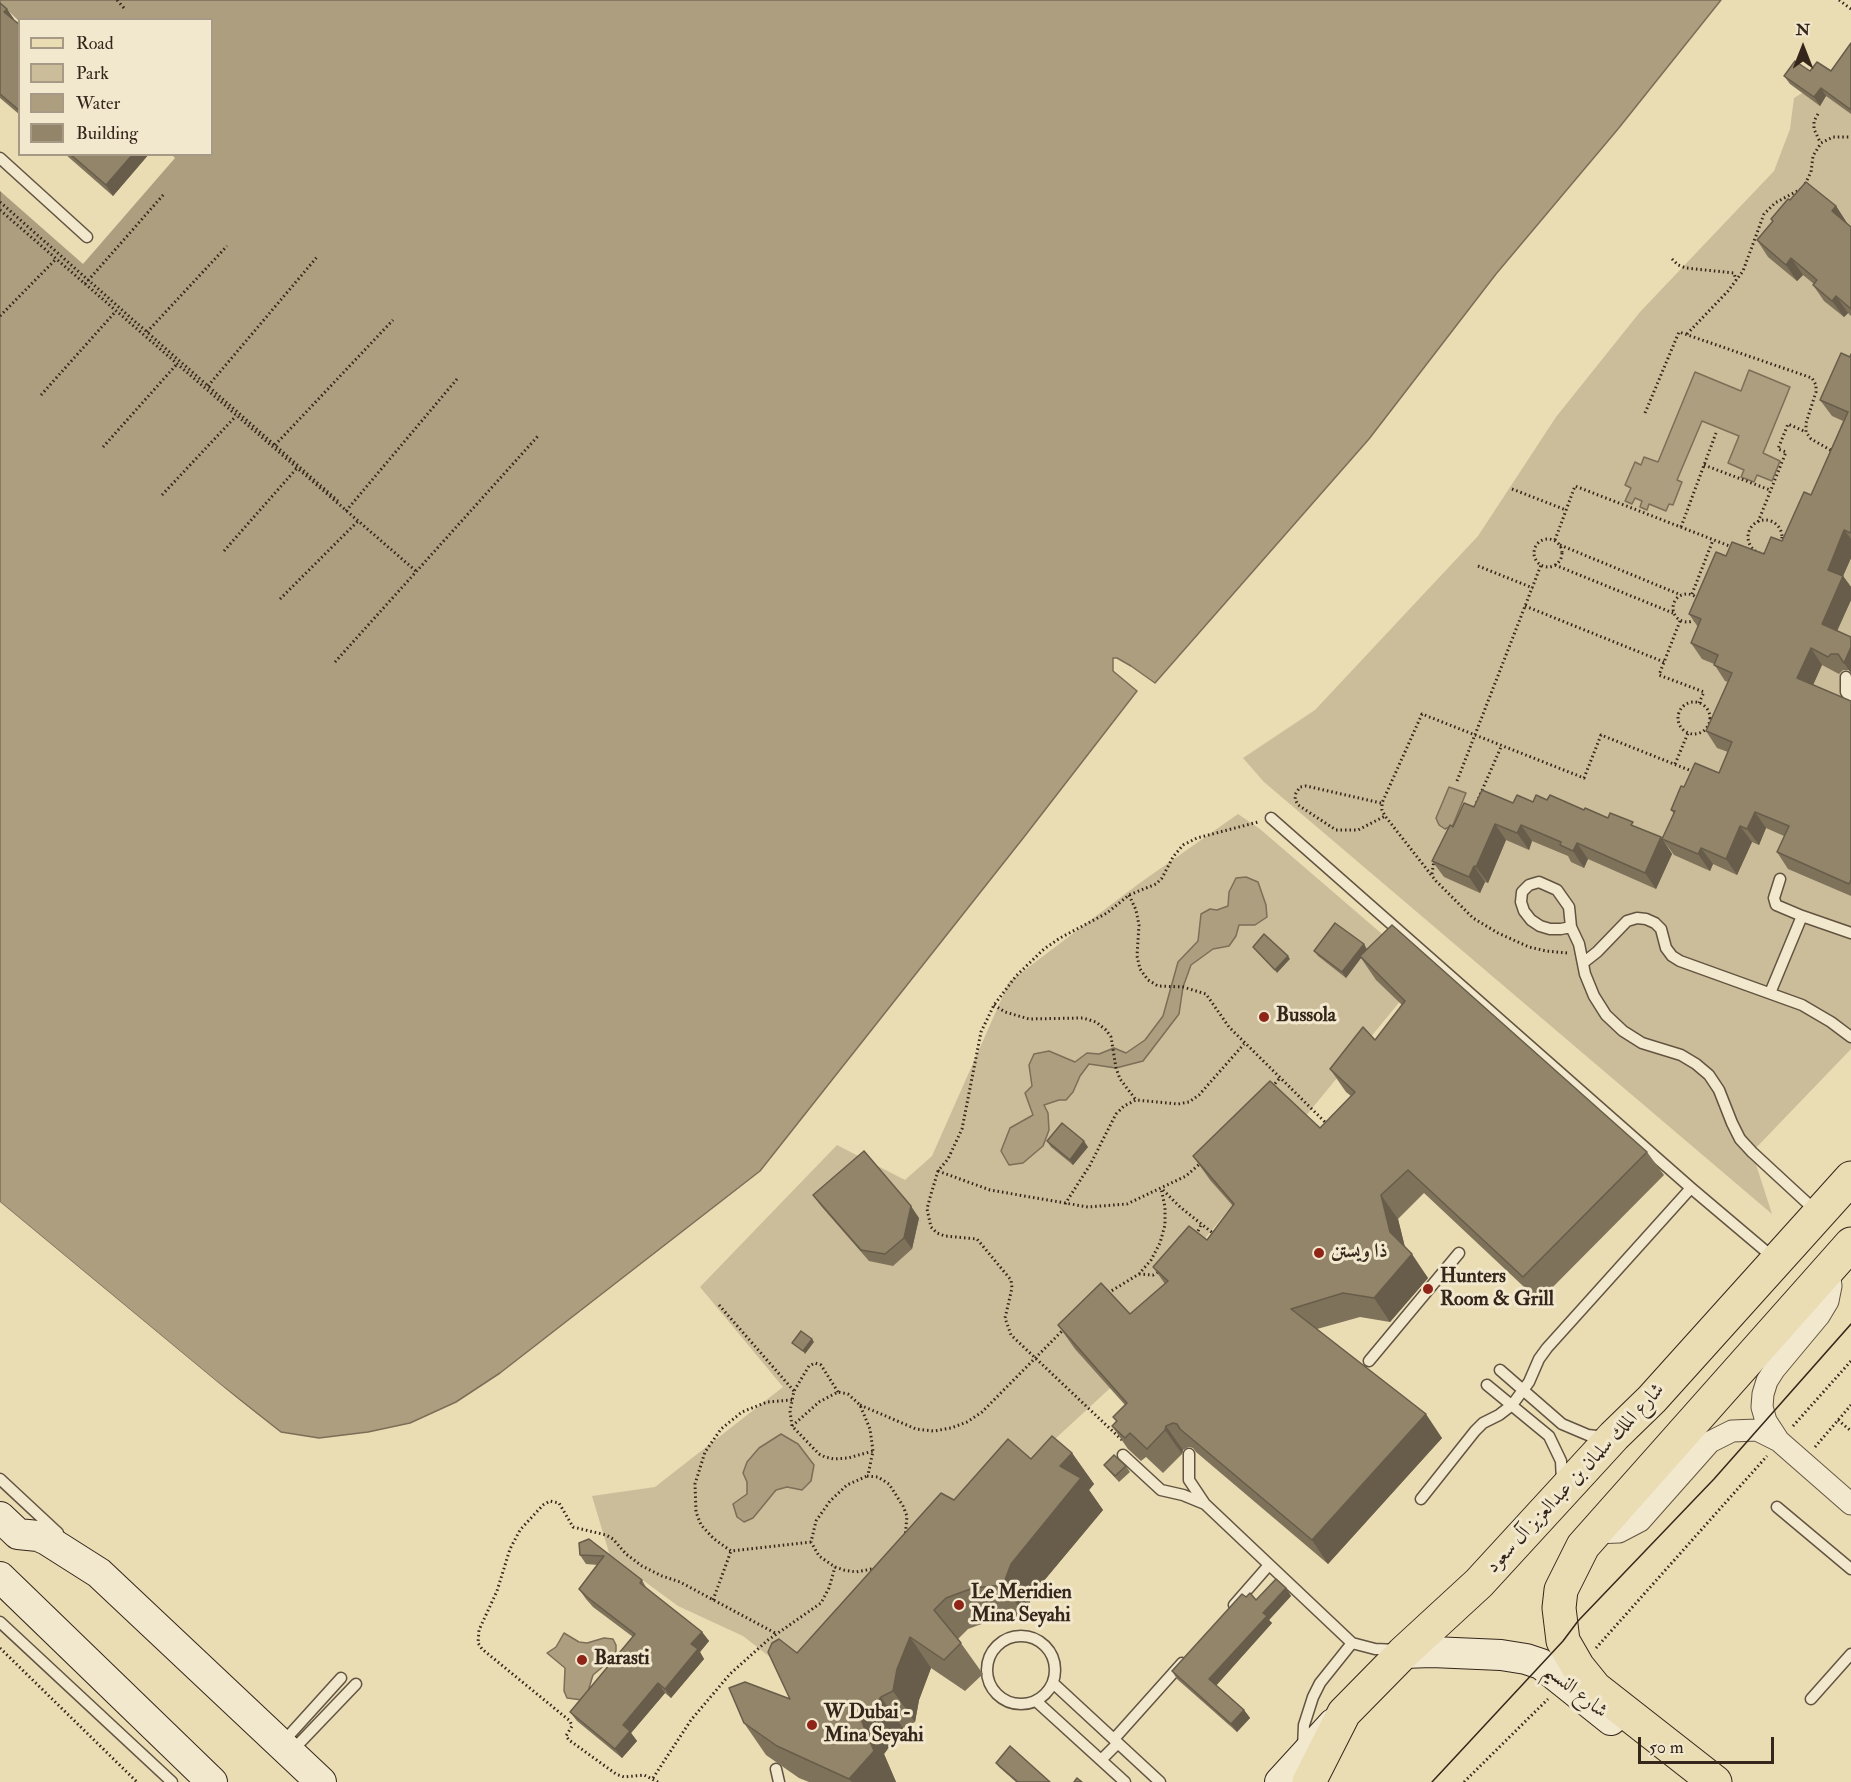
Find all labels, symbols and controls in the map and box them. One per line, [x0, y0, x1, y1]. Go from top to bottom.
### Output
legend [18, 18, 213, 156]
north arrow [1773, 18, 1833, 78]
text: N [1796, 20, 1810, 40]
text: Road [76, 32, 114, 55]
text: Park [76, 62, 109, 85]
text: Water [76, 92, 120, 115]
text: Building [76, 122, 138, 145]
place label: Bussola [1276, 1005, 1336, 1029]
marker: Bussola [1257, 1010, 1271, 1024]
place label: ذا ويستن [1331, 1241, 1388, 1265]
marker: ذا ويستن [1312, 1246, 1326, 1260]
place label: Hunters Room & Grill [1440, 1266, 1554, 1313]
marker: Hunters Room & Grill [1421, 1282, 1435, 1296]
street label: شارع الملك سلمان بن عبدالعزيز آل سعود [1482, 1379, 1670, 1579]
place label: Le Meridien Mina Seyahi [971, 1582, 1072, 1629]
marker: Le Meridien Mina Seyahi [952, 1598, 966, 1612]
place label: Barasti [594, 1648, 650, 1672]
marker: Barasti [575, 1653, 589, 1667]
street label: شارع النسيم [1538, 1660, 1612, 1724]
place label: W Dubai - Mina Seyahi [824, 1702, 924, 1749]
marker: W Dubai - Mina Seyahi [805, 1718, 819, 1732]
scale bar [1641, 1725, 1778, 1763]
text: 50 m [1649, 1736, 1684, 1759]

